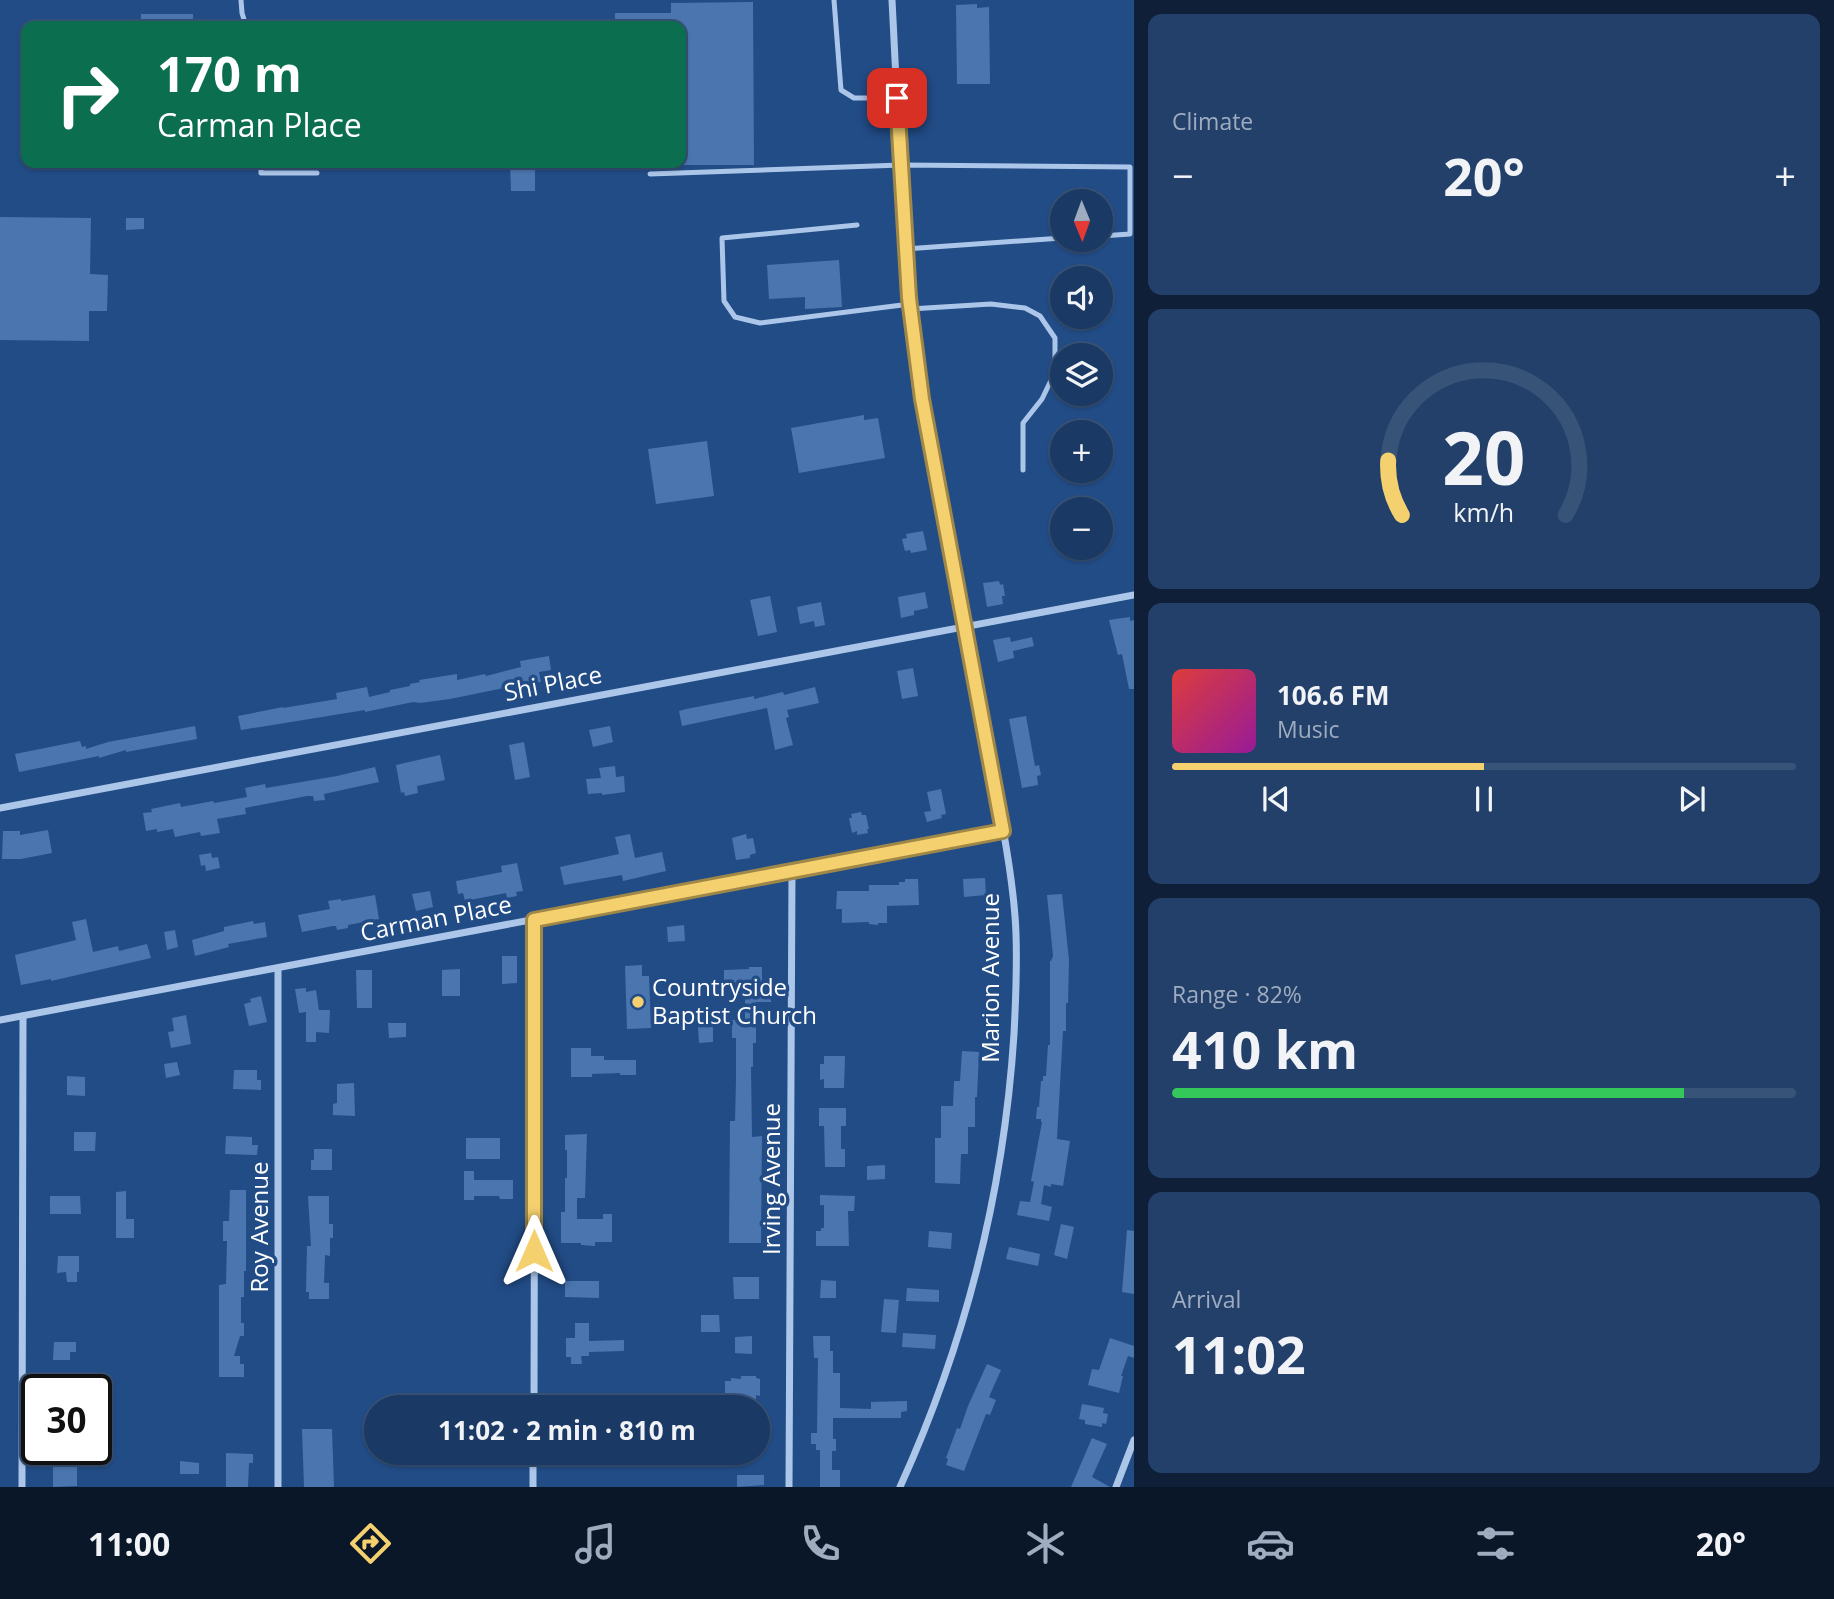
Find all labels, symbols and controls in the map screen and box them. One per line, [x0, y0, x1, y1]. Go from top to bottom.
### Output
text: 170 m [157, 40, 302, 106]
icon: right [42, 49, 133, 140]
pin [867, 68, 927, 128]
icon: arrive [878, 79, 916, 117]
text: Carman Place [157, 103, 362, 146]
text: Climate [1172, 105, 1253, 137]
text: 20° [1443, 140, 1525, 211]
text: − [1172, 149, 1194, 201]
text: + [1774, 149, 1796, 201]
north arrow [1050, 189, 1113, 252]
map controls [1050, 189, 1113, 560]
button: sound [1050, 266, 1113, 329]
button: layers [1050, 343, 1113, 406]
text: 20 [1442, 407, 1526, 506]
button: + [1050, 420, 1113, 483]
text: km/h [1454, 495, 1514, 529]
button: − [1050, 497, 1113, 560]
street label: Shi Place [501, 657, 604, 708]
text: 106.6 FM [1277, 677, 1389, 713]
text: Music [1277, 713, 1340, 745]
icon: previous [1257, 780, 1295, 818]
icon: pause [1465, 780, 1503, 818]
icon: next [1673, 780, 1711, 818]
street label: Carman Place [357, 887, 514, 948]
street label: Marion Avenue [973, 893, 1006, 1063]
place label: Countryside Baptist Church [652, 970, 817, 1031]
text: Range · 82% [1172, 978, 1302, 1010]
marker: Countryside Baptist Church [630, 994, 646, 1010]
text: 410 km [1172, 1013, 1358, 1084]
street label: Irving Avenue [754, 1103, 787, 1255]
street label: Roy Avenue [242, 1161, 275, 1293]
position arrow [497, 1214, 571, 1288]
text: Arrival [1172, 1283, 1241, 1315]
text: 11:02 [1172, 1318, 1306, 1389]
speed limit sign: 30 [21, 1374, 112, 1465]
text: 11:02 · 2 min · 810 m [438, 1412, 696, 1448]
icon: directions [346, 1519, 395, 1568]
icon: music [571, 1519, 620, 1568]
icon: phone [796, 1519, 845, 1568]
icon: climate [1021, 1519, 1070, 1568]
icon: car [1246, 1519, 1295, 1568]
icon: filters [1471, 1519, 1520, 1568]
text: 11:00 [88, 1522, 170, 1565]
text: 20° [1696, 1522, 1746, 1565]

